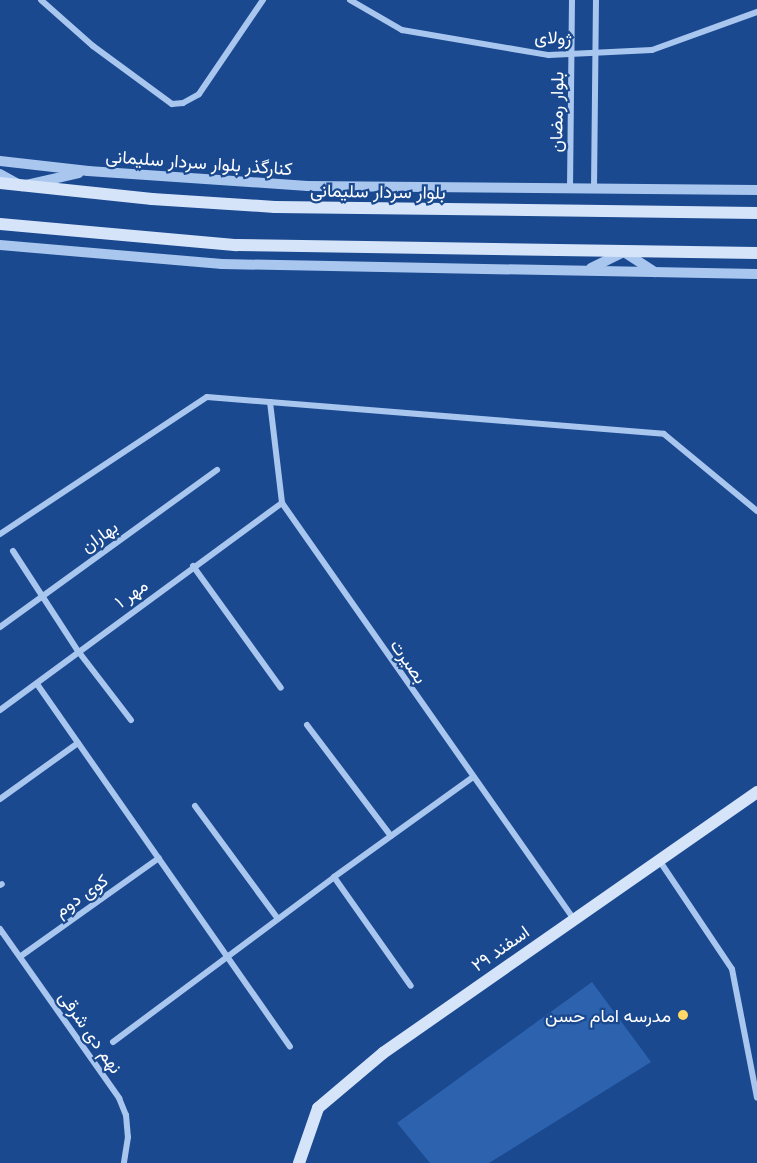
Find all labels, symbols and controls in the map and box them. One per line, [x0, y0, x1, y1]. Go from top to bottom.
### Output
street label: ژولای [534, 25, 572, 49]
street label: بلوار رمضان [544, 71, 568, 153]
street label: کنارگذر بلوار سردار سلیمانی [105, 145, 293, 179]
street label: بلوار سردار سلیمانی [310, 179, 446, 203]
street label: بهاران [76, 515, 122, 557]
street label: مهر ۱ [110, 574, 152, 612]
street label: بصیرت [386, 635, 432, 687]
street label: کوی دوم [50, 869, 112, 921]
street label: ۲۹ اسفند [467, 920, 533, 976]
street label: نهم دی شرقی [55, 987, 127, 1077]
place label: مدرسه امام حسن [545, 1004, 671, 1026]
marker: مدرسه امام حسن [676, 1008, 690, 1022]

